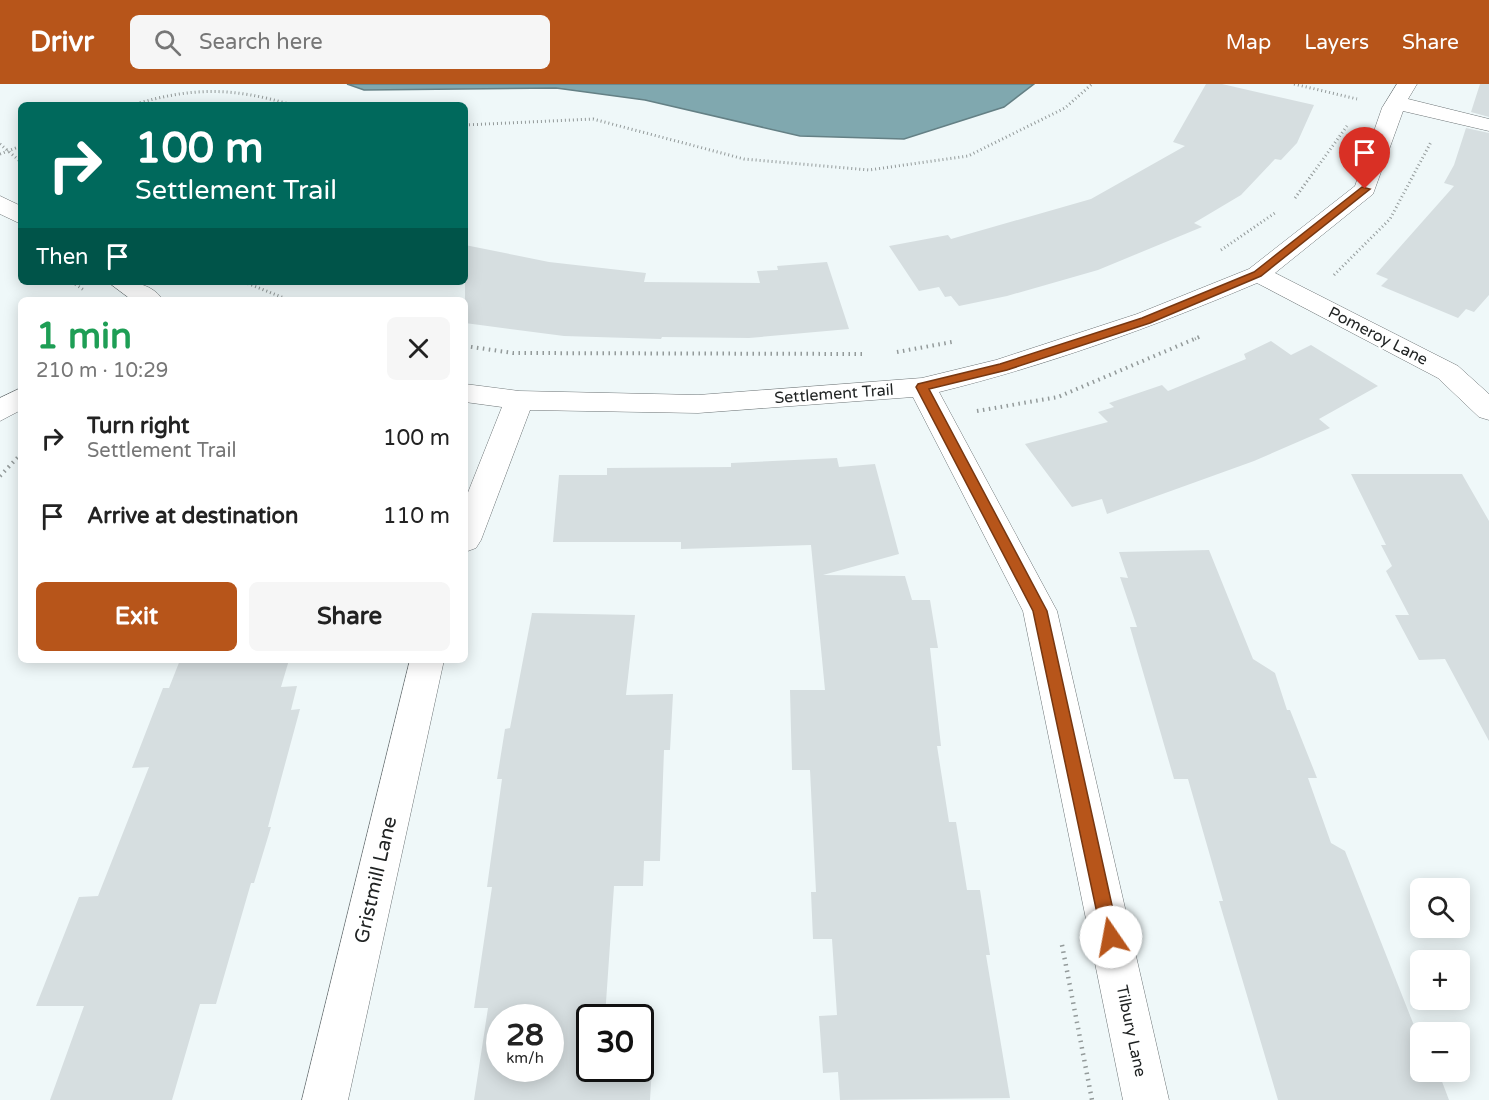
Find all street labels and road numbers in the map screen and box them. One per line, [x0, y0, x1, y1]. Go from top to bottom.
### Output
street label: Pomeroy Lane [1325, 302, 1431, 370]
street label: Settlement Trail [774, 380, 894, 408]
street label: Gristmill Lane [350, 814, 402, 946]
street label: Tilbury Lane [1112, 983, 1150, 1079]

